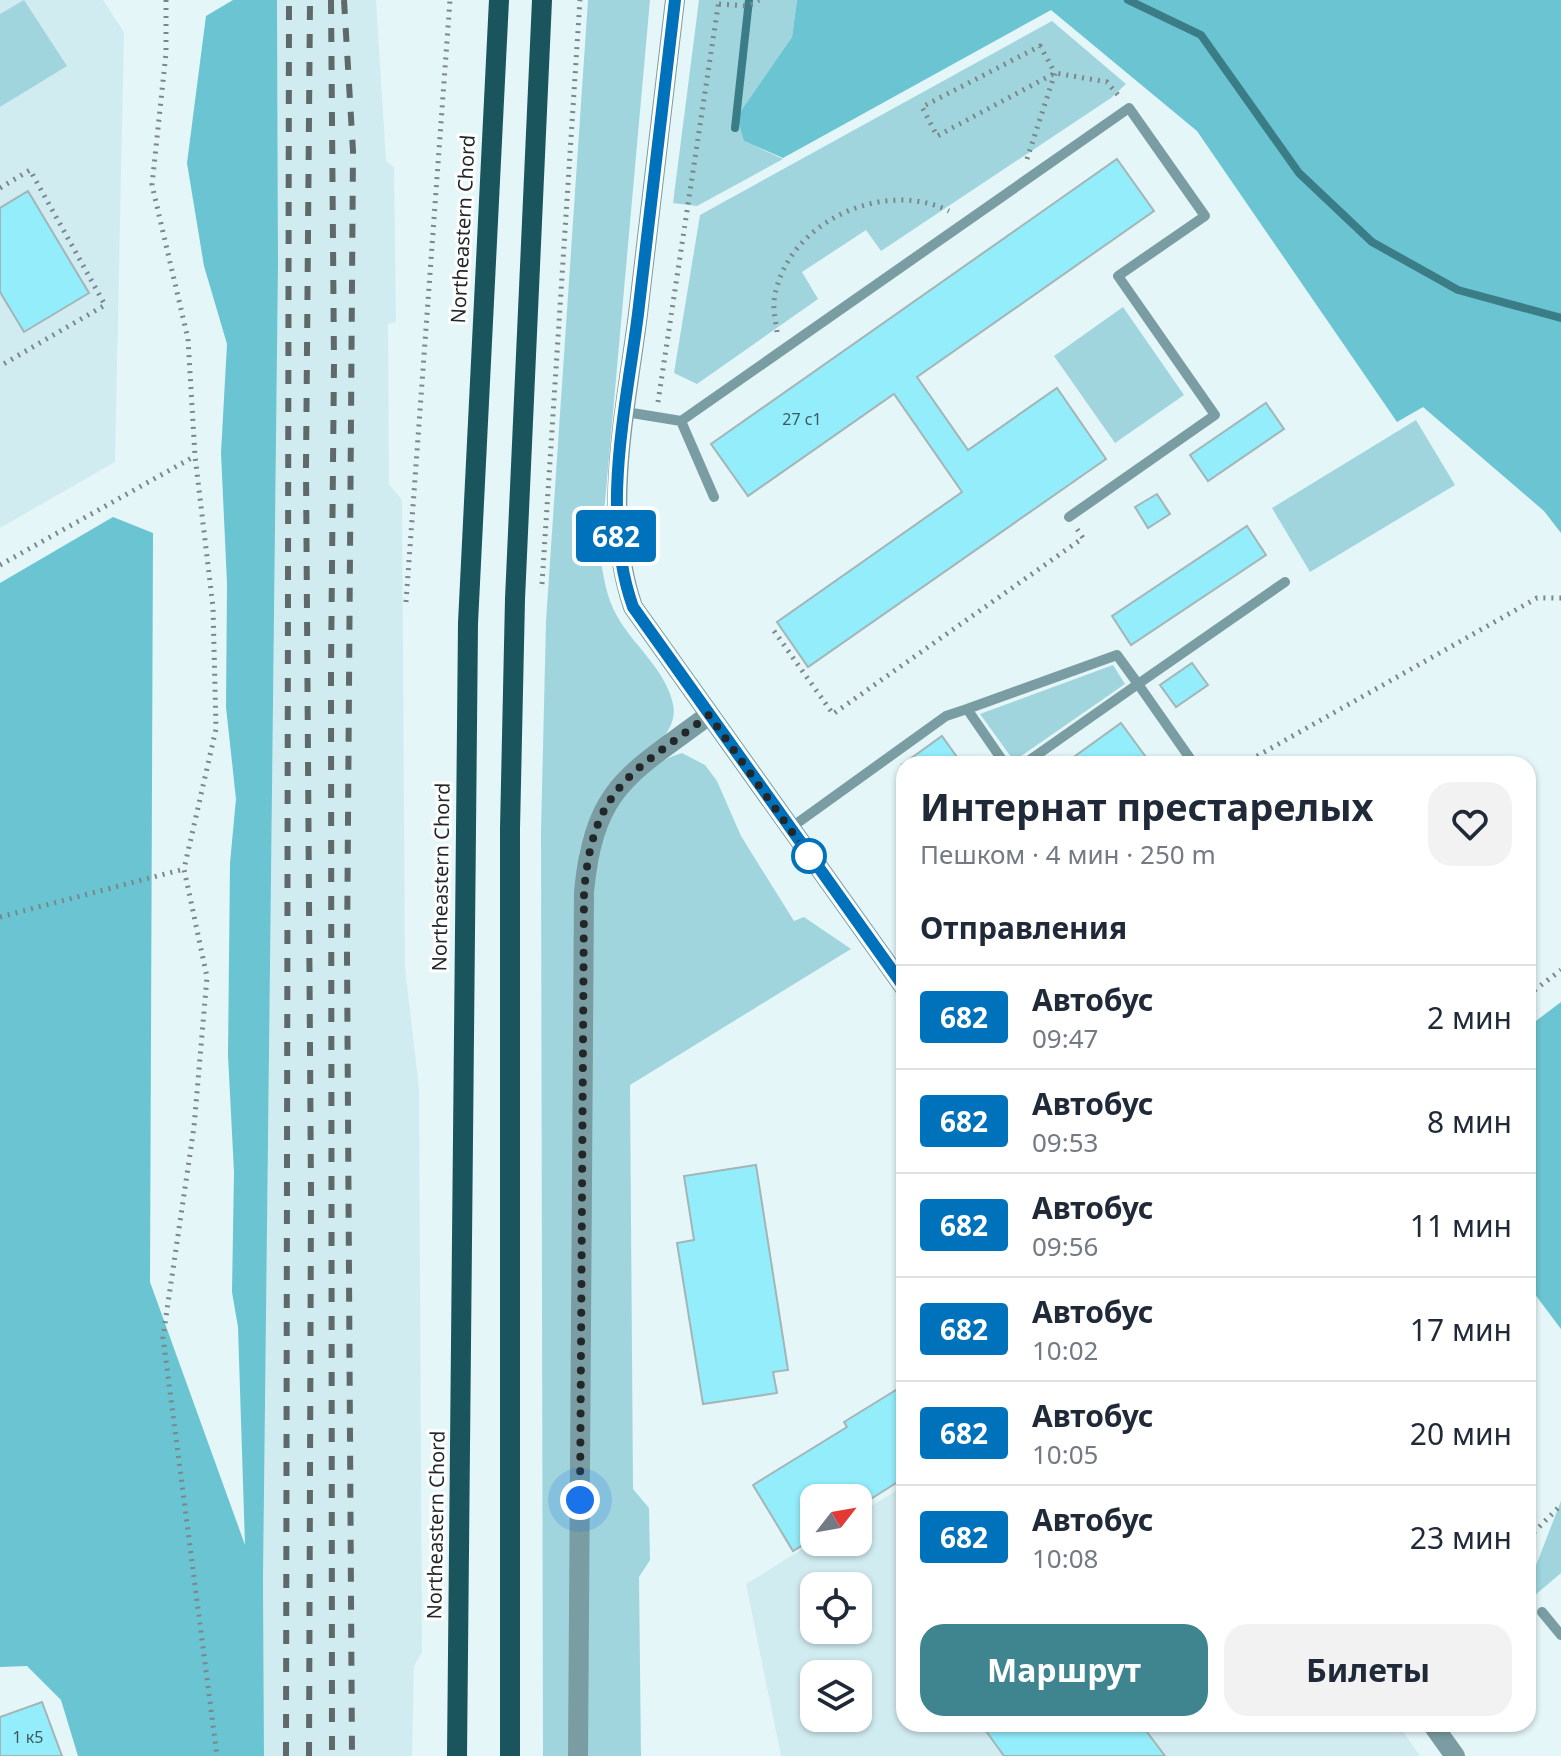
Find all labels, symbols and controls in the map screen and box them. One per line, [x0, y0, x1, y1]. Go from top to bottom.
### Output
street label: Northeastern Chord [444, 134, 481, 324]
house number: 27 с1 [782, 408, 822, 430]
line badge: 682 [570, 510, 662, 562]
text: 682 [592, 517, 640, 555]
text: Интернат престарелых [920, 780, 1374, 832]
street label: Northeastern Chord [425, 782, 456, 972]
button: heart [1428, 782, 1512, 866]
text: Пешком · 4 мин · 250 m [920, 836, 1216, 872]
unlabelled marker [792, 839, 826, 873]
text: Отправления [920, 907, 1127, 948]
text: Автобус [1032, 979, 1154, 1020]
text: 2 мин [1427, 997, 1512, 1038]
text: 682 [940, 998, 988, 1036]
text: 09:47 [1032, 1020, 1098, 1056]
text: Автобус [1032, 1083, 1154, 1124]
text: 8 мин [1427, 1101, 1512, 1142]
text: 682 [940, 1102, 988, 1140]
text: 09:53 [1032, 1124, 1098, 1160]
text: Автобус [1032, 1187, 1154, 1228]
text: 11 мин [1410, 1205, 1512, 1246]
text: 682 [940, 1206, 988, 1244]
text: 09:56 [1032, 1228, 1098, 1264]
text: Автобус [1032, 1291, 1154, 1332]
text: 17 мин [1410, 1309, 1512, 1350]
text: 682 [940, 1310, 988, 1348]
text: 10:02 [1032, 1332, 1098, 1368]
text: Автобус [1032, 1395, 1154, 1436]
text: 20 мин [1410, 1413, 1512, 1454]
text: 682 [940, 1414, 988, 1452]
street label: Northeastern Chord [420, 1430, 451, 1620]
text: 10:05 [1032, 1436, 1098, 1472]
your location [560, 1480, 600, 1520]
north arrow [800, 1484, 872, 1556]
map controls [800, 1484, 872, 1732]
text: Автобус [1032, 1499, 1154, 1540]
text: 23 мин [1410, 1517, 1512, 1558]
text: 682 [940, 1518, 988, 1556]
text: 10:08 [1032, 1540, 1098, 1576]
button: locate [800, 1572, 872, 1644]
button: Маршрут [920, 1624, 1208, 1716]
button: Билеты [1224, 1624, 1512, 1716]
button: layers [800, 1660, 872, 1732]
house number: 1 к5 [13, 1726, 43, 1748]

